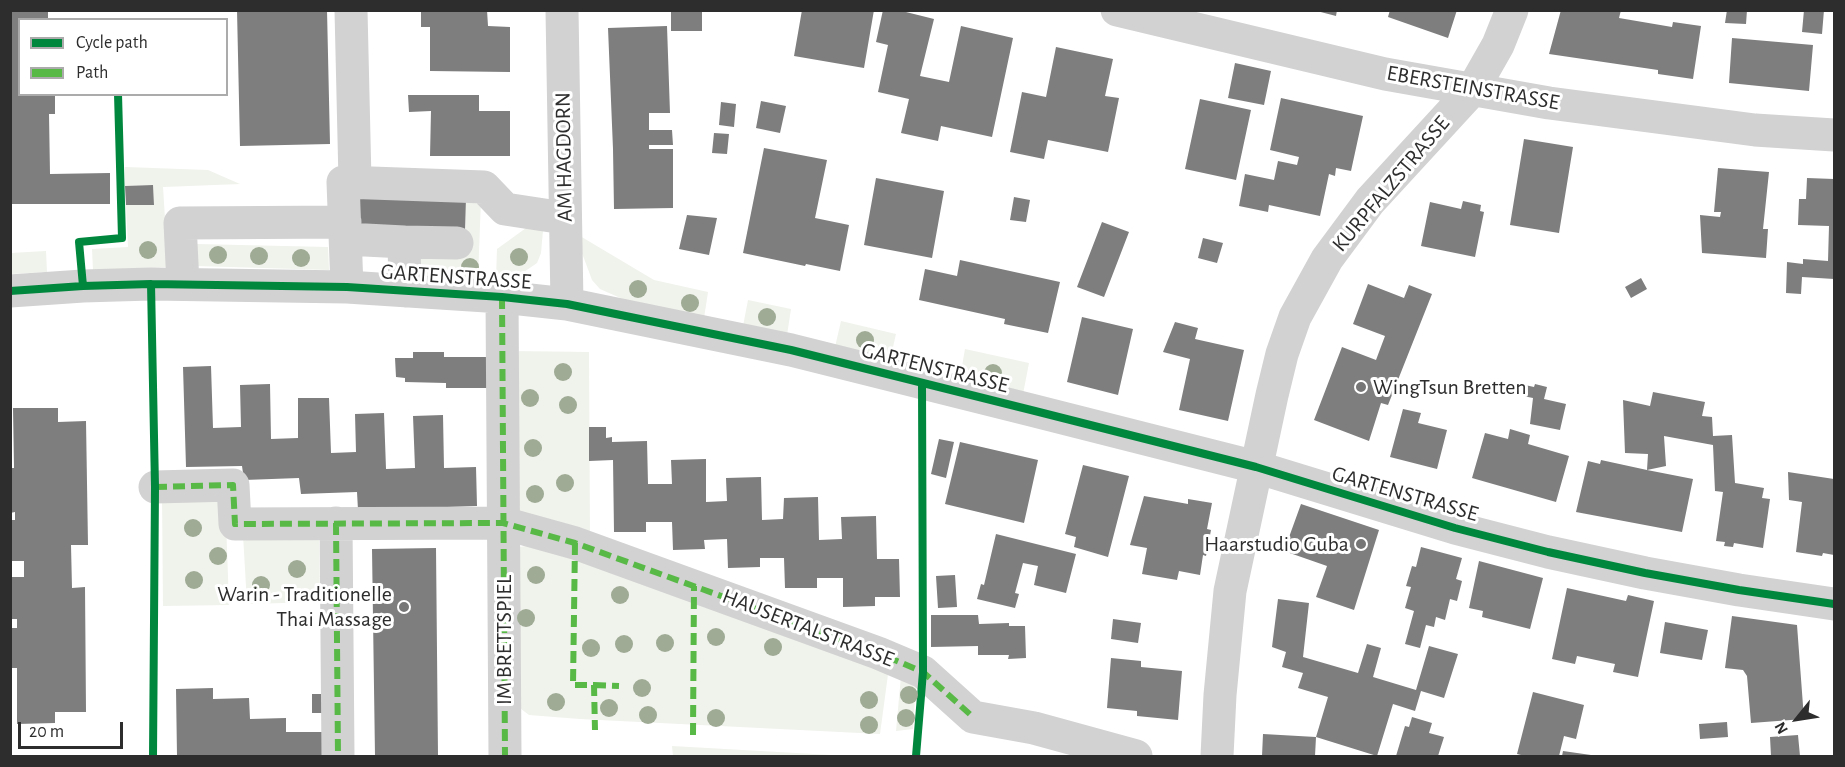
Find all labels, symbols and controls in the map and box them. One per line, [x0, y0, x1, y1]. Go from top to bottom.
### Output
legend [18, 18, 228, 96]
text: Cycle path [76, 34, 148, 52]
street label: EBERSTEINSTRASSE [1385, 60, 1561, 116]
text: Path [76, 64, 108, 82]
street label: AM HAGDORN [550, 92, 578, 222]
street label: KURPFALZSTRASSE [1327, 111, 1455, 257]
street label: GARTENSTRASSE [380, 259, 532, 295]
street label: GARTENSTRASSE [859, 337, 1011, 399]
place label: WingTsun Bretten [1373, 374, 1527, 400]
marker: WingTsun Bretten [1354, 380, 1368, 394]
street label: GARTENSTRASSE [1329, 461, 1481, 527]
place label: Haarstudio Guba [1204, 531, 1349, 557]
marker: Haarstudio Guba [1354, 537, 1368, 551]
street label: IM BRETTSPIEL [491, 575, 517, 705]
place label: Warin - Traditionelle Thai Massage [217, 581, 392, 632]
street label: HAUSERTALSTRASSE [718, 583, 898, 673]
marker: Warin - Traditionelle Thai Massage [397, 600, 411, 614]
north arrow [1767, 689, 1827, 749]
scale bar [21, 710, 126, 748]
text: N [1772, 719, 1791, 737]
text: 20 m [29, 723, 64, 741]

